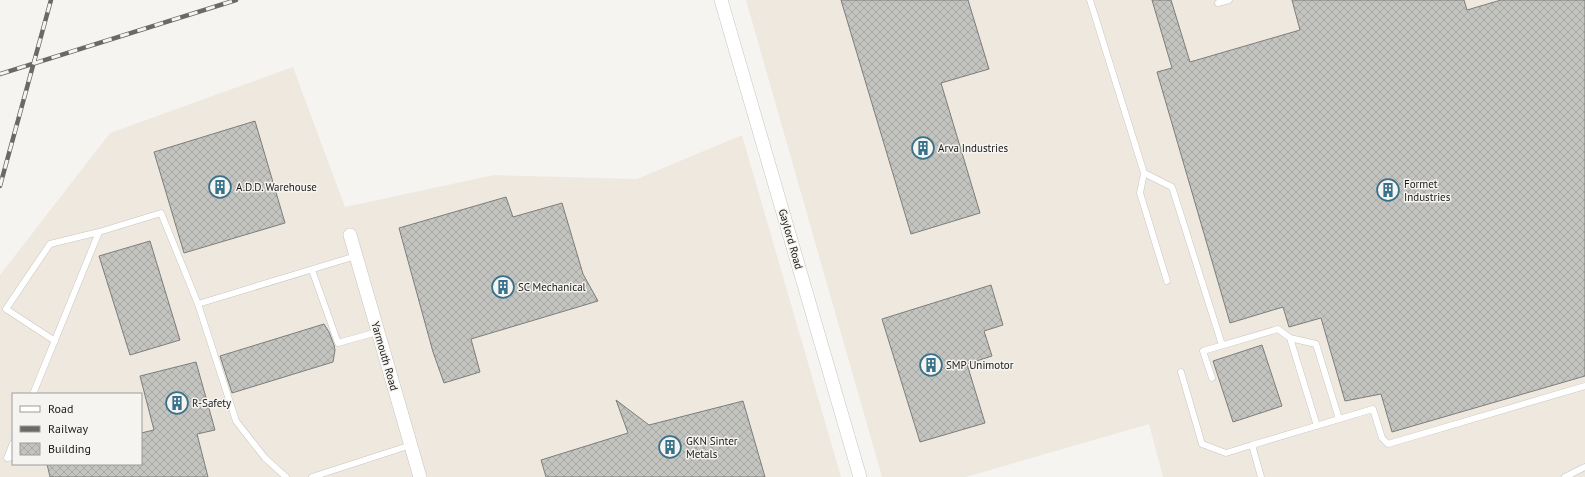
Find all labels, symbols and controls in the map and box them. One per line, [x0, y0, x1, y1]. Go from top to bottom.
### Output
building icon: Arva Industries [910, 135, 936, 161]
place label: Arva Industries [938, 141, 1009, 155]
building icon: A.D.D. Warehouse [207, 174, 233, 200]
building icon: Formet Industries [1375, 177, 1401, 203]
place label: Formet Industries [1404, 177, 1451, 204]
place label: A.D.D. Warehouse [236, 180, 317, 194]
street label: Gaylord Road [776, 207, 806, 271]
building icon: SC Mechanical [490, 274, 516, 300]
place label: SC Mechanical [518, 280, 587, 294]
street label: Yarmouth Road [368, 320, 402, 392]
building icon: SMP Unimotor [918, 352, 944, 378]
place label: SMP Unimotor [946, 358, 1014, 372]
building icon: R-Safety [164, 390, 190, 416]
legend [12, 393, 142, 465]
place label: R-Safety [192, 396, 232, 410]
text: Road [48, 401, 73, 416]
text: Railway [48, 421, 88, 436]
building icon: GKN Sinter Metals [657, 434, 683, 460]
place label: GKN Sinter Metals [686, 434, 738, 461]
text: Building [48, 441, 91, 456]

